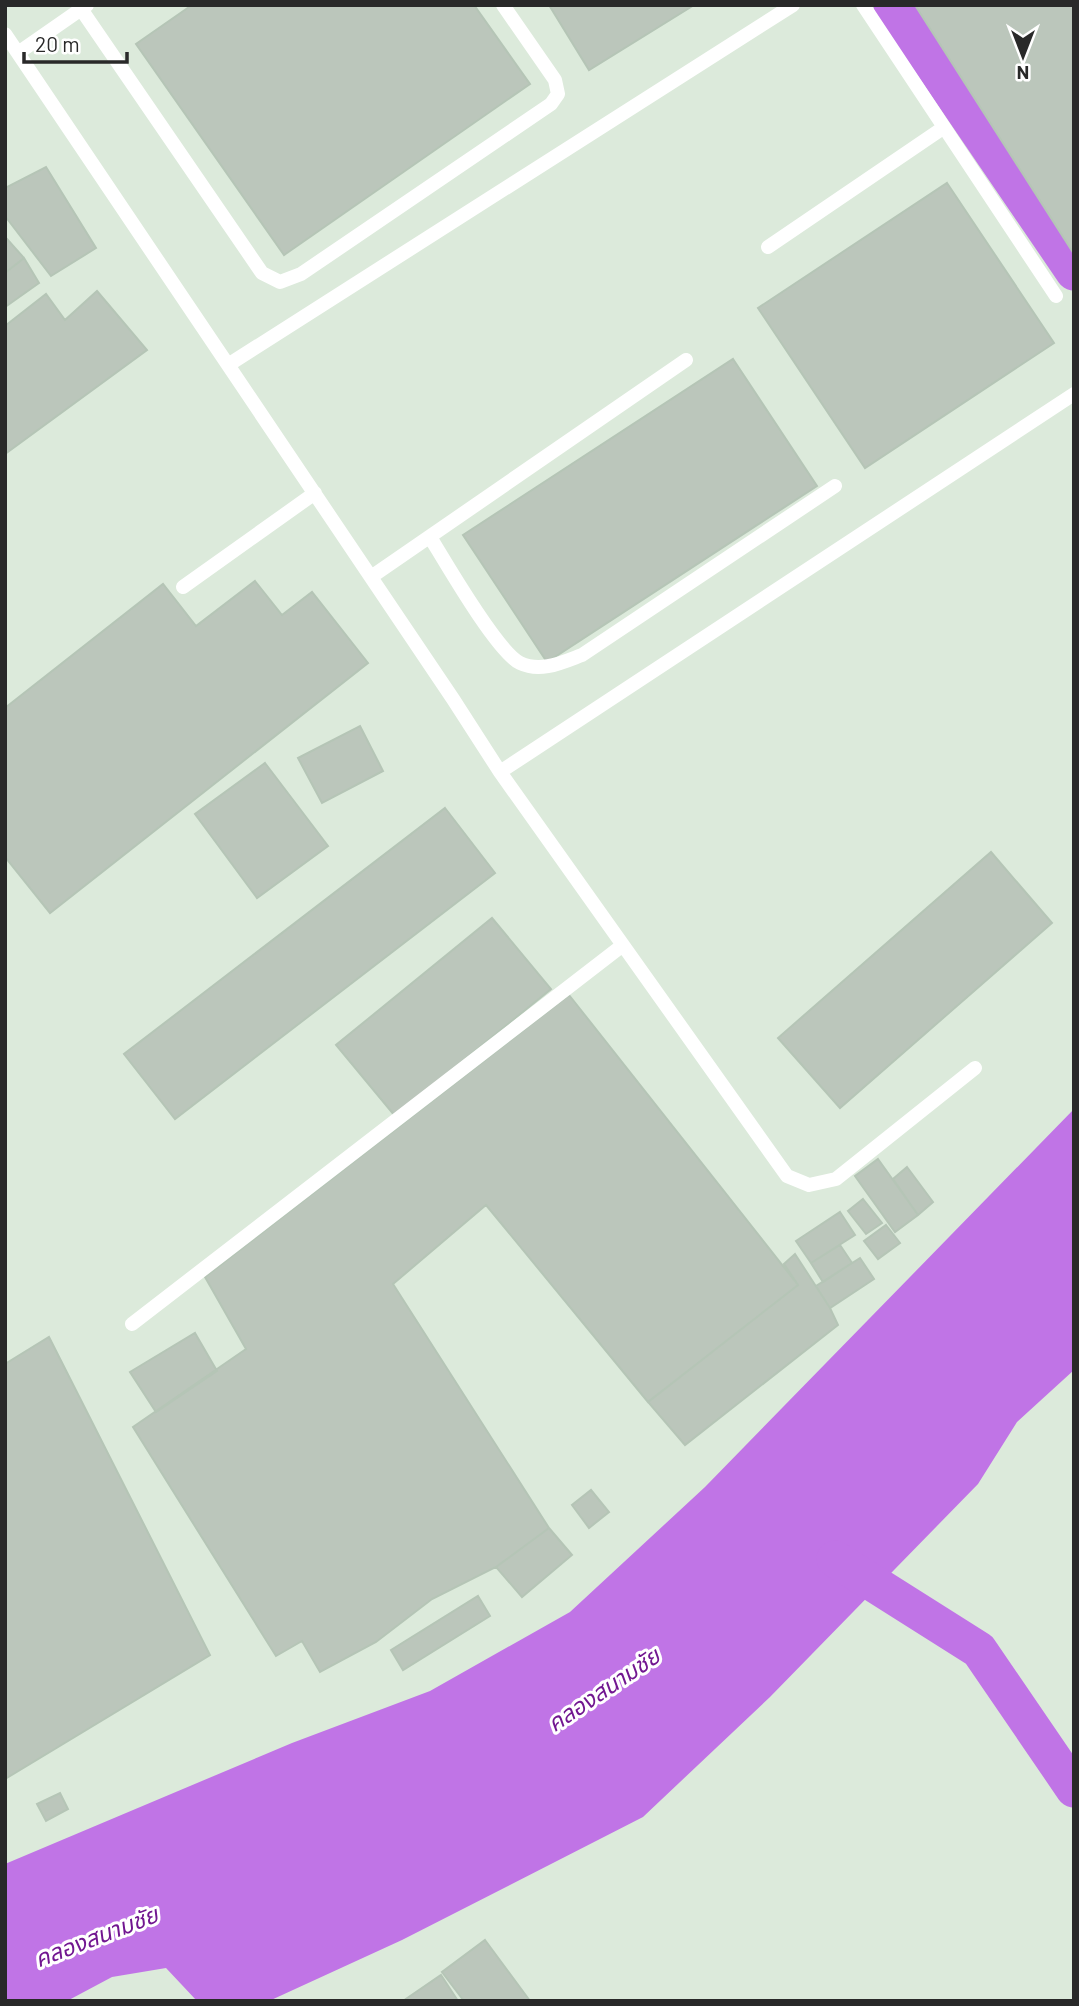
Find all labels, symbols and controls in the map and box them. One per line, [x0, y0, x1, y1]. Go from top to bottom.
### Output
scale bar [24, 21, 128, 65]
north arrow [988, 21, 1058, 91]
text: 20 m [35, 31, 80, 56]
text: N [1017, 62, 1029, 85]
water label: คลองสนามชัย [541, 1640, 666, 1737]
water label: คลองสนามชัย [30, 1899, 163, 1972]

